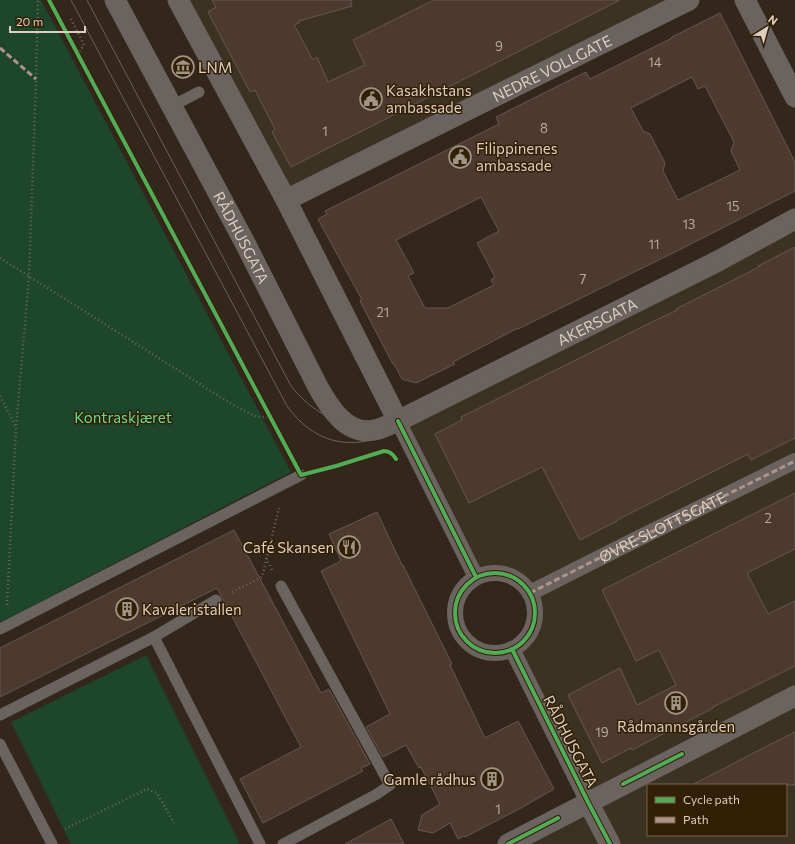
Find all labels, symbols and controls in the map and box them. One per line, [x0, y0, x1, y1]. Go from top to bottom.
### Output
scale bar [10, 8, 85, 34]
north arrow [747, 8, 787, 48]
text: N [766, 12, 781, 27]
text: 20 m [16, 14, 43, 28]
street label: NEDRE VOLLGATE [489, 31, 615, 105]
house number: 9 [495, 38, 503, 54]
museum icon: LNM [170, 54, 196, 80]
house number: 14 [648, 54, 662, 70]
place label: LNM [198, 58, 232, 76]
place label: Kasakhstans ambassade [386, 81, 472, 116]
public building icon: Kasakhstans ambassade [358, 86, 384, 112]
house number: 8 [540, 120, 548, 136]
house number: 1 [322, 123, 328, 139]
place label: Filippinenes ambassade [476, 139, 558, 174]
public building icon: Filippinenes ambassade [447, 144, 473, 170]
street label: RÅDHUSGATA [210, 188, 273, 286]
house number: 15 [726, 198, 740, 214]
house number: 13 [683, 216, 695, 232]
house number: 11 [648, 236, 660, 252]
house number: 7 [580, 271, 587, 287]
street label: AKERSGATA [554, 294, 640, 349]
house number: 21 [377, 304, 389, 320]
park label: Kontraskjæret [74, 408, 172, 426]
street label: ØVRE SLOTTSGATE [596, 488, 729, 566]
house number: 2 [764, 510, 772, 526]
restaurant icon: Café Skansen [336, 534, 362, 560]
place label: Café Skansen [243, 538, 334, 556]
building icon: Kavaleristallen [114, 596, 140, 622]
place label: Kavaleristallen [142, 600, 242, 618]
building icon: Rådmannsgården [663, 690, 689, 716]
street label: RÅDHUSGATA [540, 691, 603, 790]
place label: Rådmannsgården [617, 717, 735, 735]
house number: 19 [595, 724, 609, 740]
building icon: Gamle rådhus [479, 766, 505, 792]
place label: Gamle rådhus [383, 770, 476, 788]
legend [647, 784, 787, 836]
text: Cycle path [683, 792, 740, 806]
house number: 1 [495, 801, 501, 817]
text: Path [683, 812, 709, 826]

